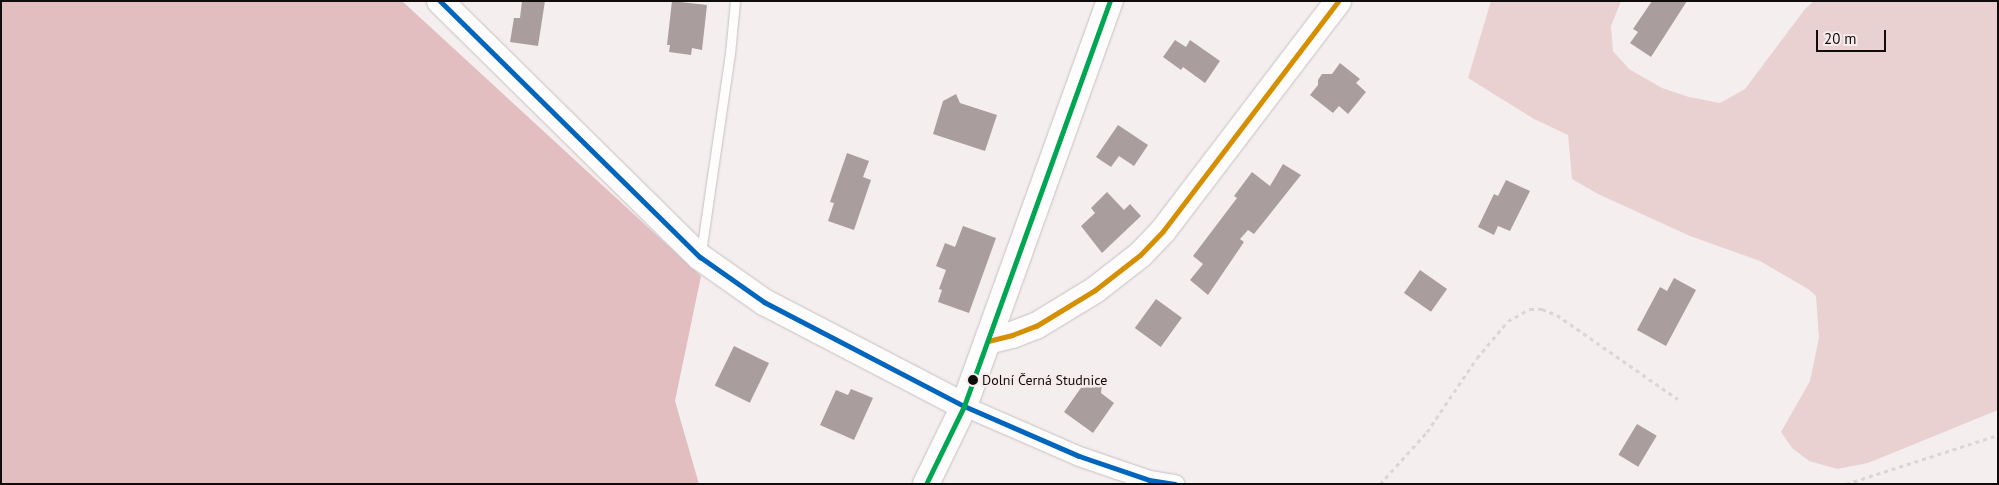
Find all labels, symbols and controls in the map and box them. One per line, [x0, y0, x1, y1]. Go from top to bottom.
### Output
scale bar [1819, 20, 1889, 52]
text: 20 m [1824, 29, 1857, 48]
place label: Dolní Černá Studnice [982, 372, 1107, 388]
marker: Dolní Černá Studnice [968, 375, 978, 385]

